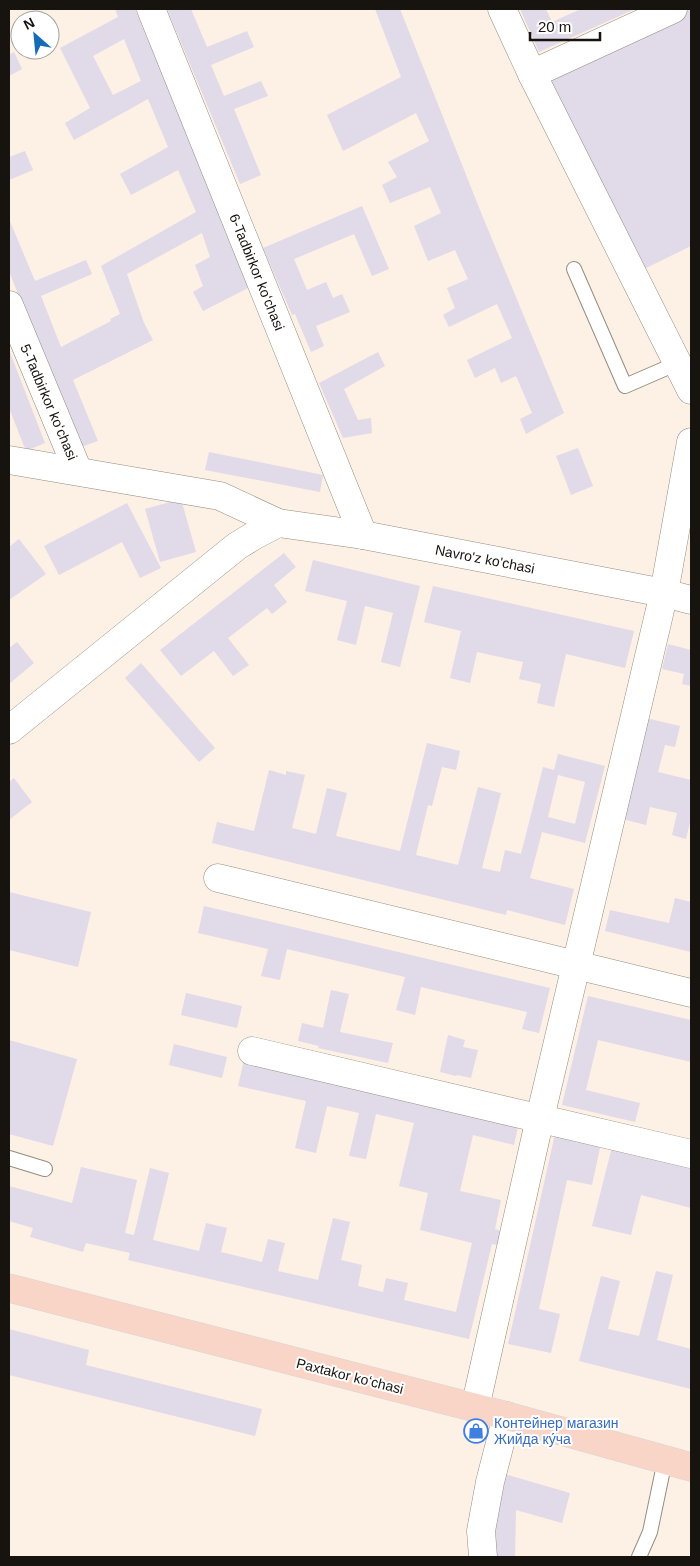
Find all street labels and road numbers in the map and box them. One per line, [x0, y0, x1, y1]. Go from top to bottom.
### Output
street label: 6-Tadbirkor koʻchasi [226, 211, 288, 333]
street label: 5-Tadbirkor koʻchasi [17, 342, 81, 462]
street label: Navro'z ko'chasi [434, 542, 536, 576]
street label: Paxtakor koʻchasi [295, 1355, 405, 1397]

